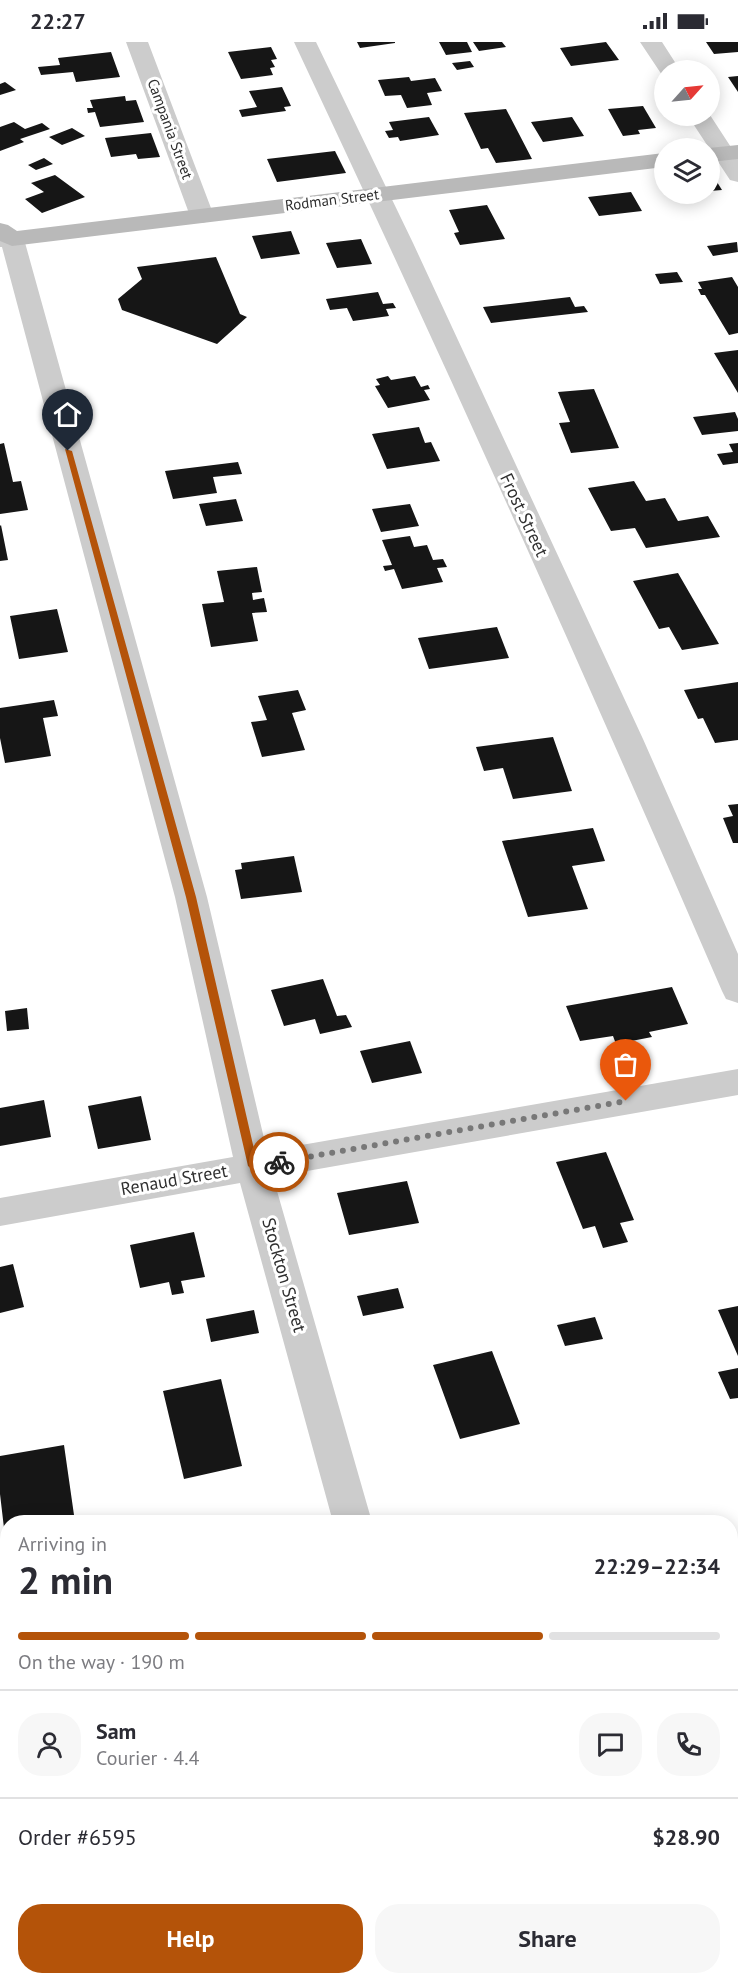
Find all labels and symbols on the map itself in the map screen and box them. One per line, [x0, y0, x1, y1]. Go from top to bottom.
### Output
north arrow [654, 60, 720, 126]
street label: Campania Street [144, 76, 197, 182]
street label: Rodman Street [284, 184, 380, 215]
pin [42, 389, 93, 451]
street label: Frost Street [495, 469, 554, 560]
pin [600, 1039, 651, 1101]
courier [249, 1132, 309, 1192]
street label: Renaud Street [119, 1159, 229, 1200]
street label: Stockton Street [257, 1215, 312, 1335]

